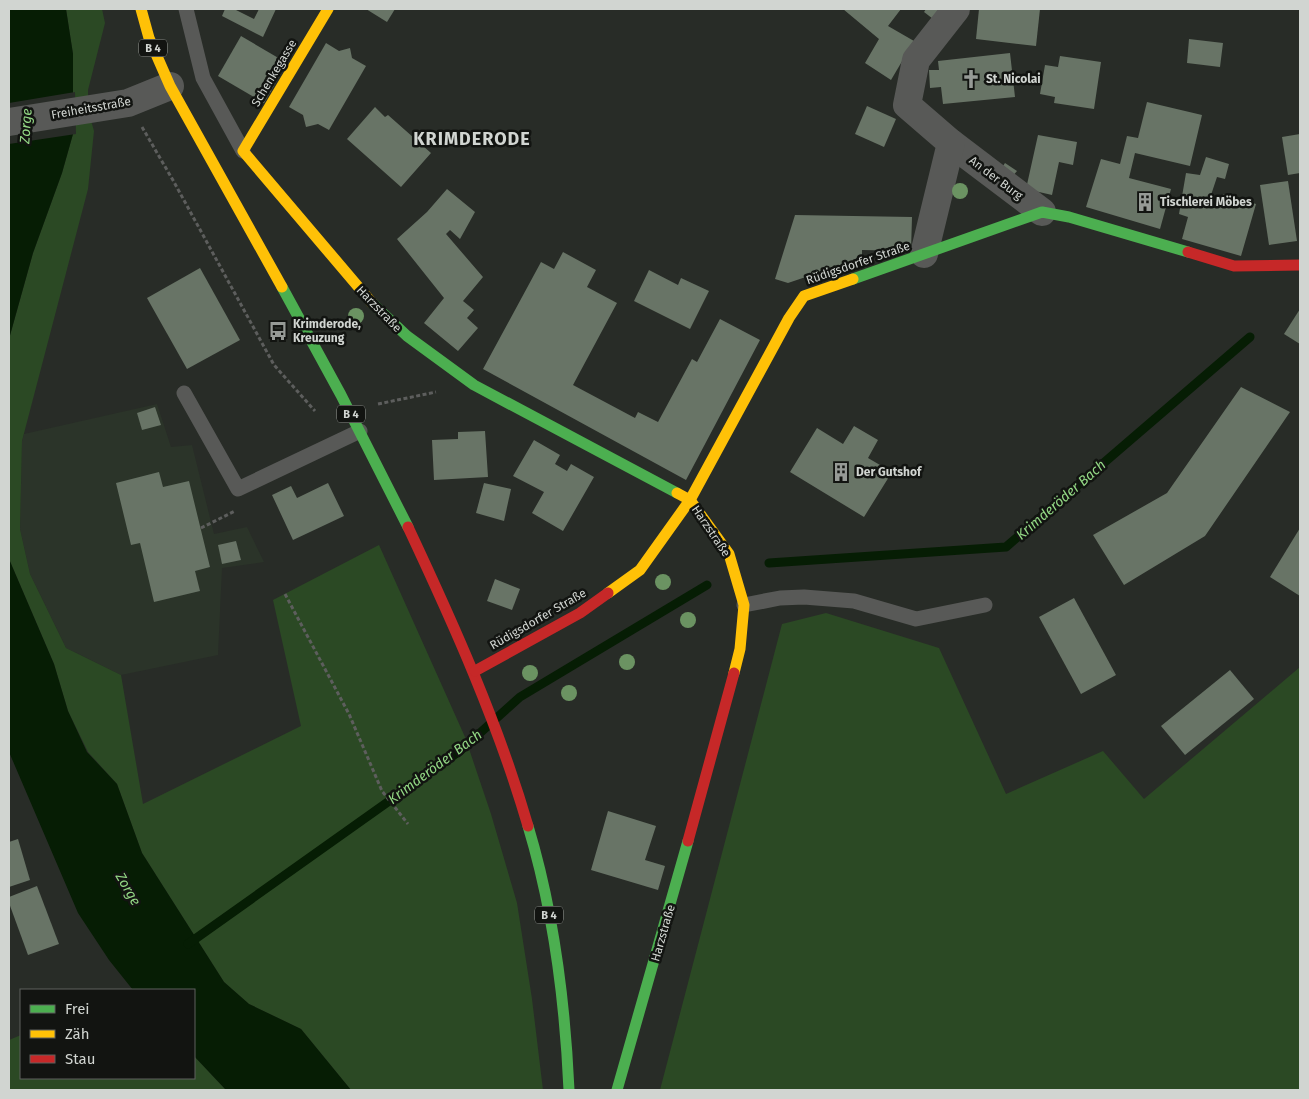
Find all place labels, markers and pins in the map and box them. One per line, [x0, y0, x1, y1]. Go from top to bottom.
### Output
church icon: St. Nicolai [960, 68, 982, 90]
place label: St. Nicolai [986, 72, 1041, 86]
building icon: Tischlerei Möbes [1134, 191, 1156, 213]
place label: Tischlerei Möbes [1160, 195, 1252, 209]
place label: Krimderode, Kreuzung [293, 317, 361, 345]
bus stop icon: Krimderode, Kreuzung [267, 320, 289, 342]
building icon: Der Gutshof [830, 461, 852, 483]
place label: Der Gutshof [856, 465, 923, 479]

